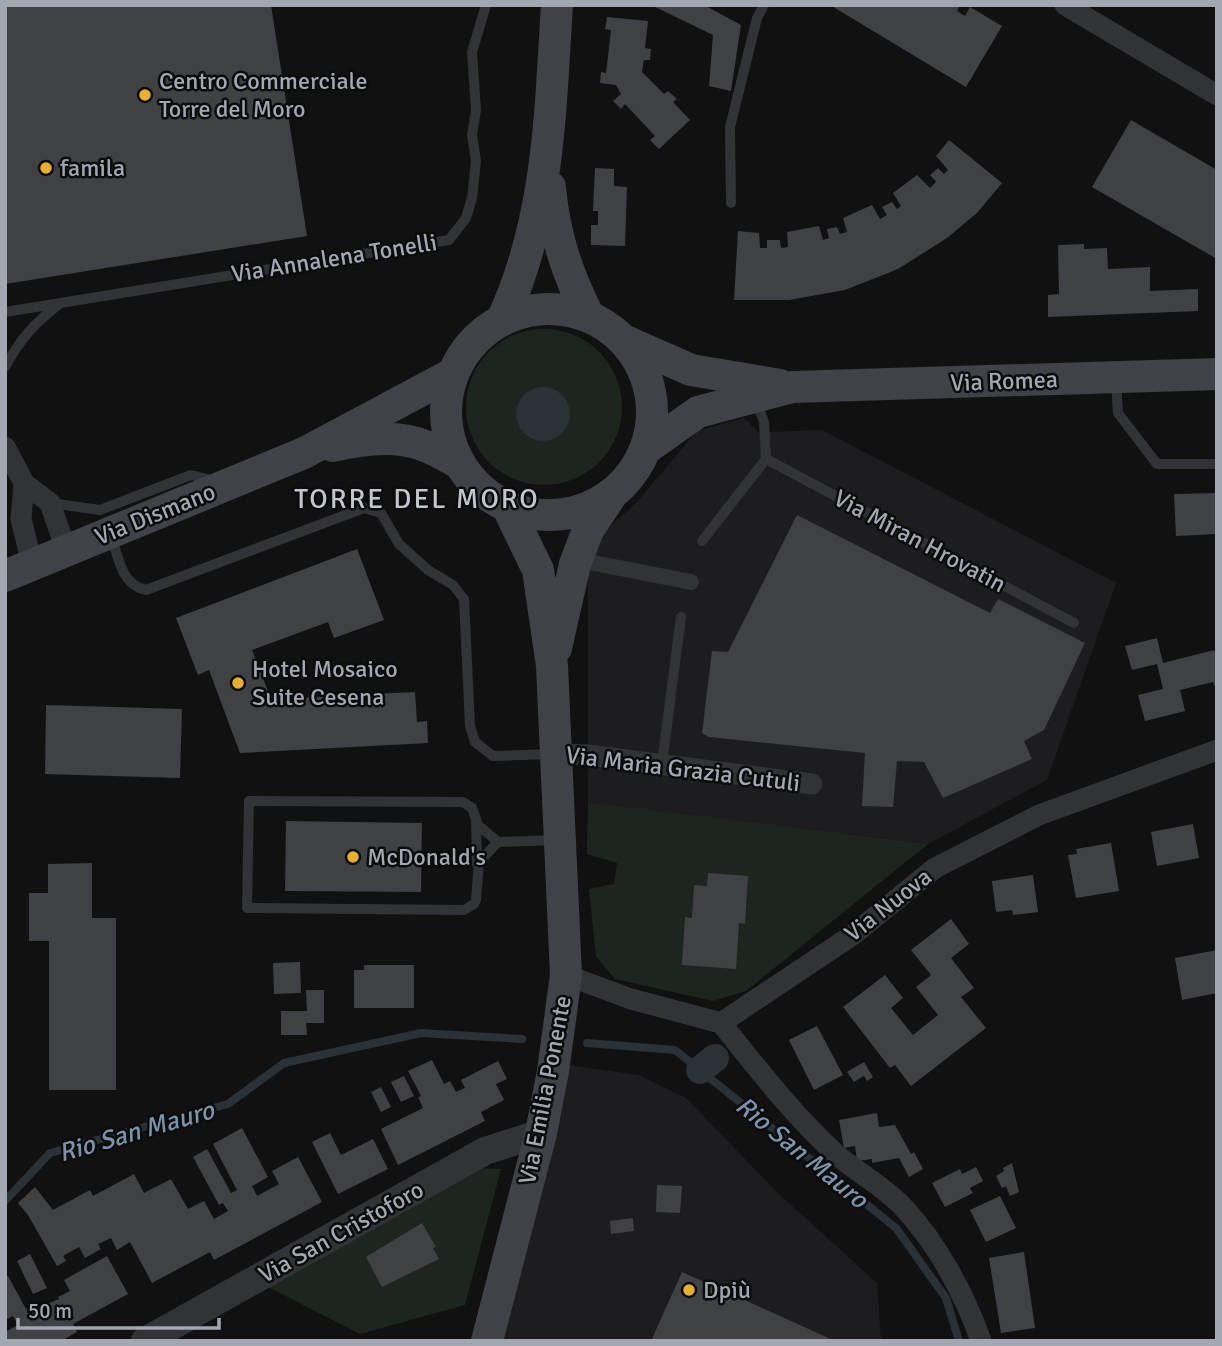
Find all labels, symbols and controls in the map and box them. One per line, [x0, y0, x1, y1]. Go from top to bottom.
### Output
place label: Centro Commerciale Torre del Moro [159, 66, 367, 124]
marker: Centro Commerciale Torre del Moro [137, 87, 153, 103]
place label: famila [60, 153, 125, 183]
marker: famila [38, 160, 54, 176]
street label: Via Annalena Tonelli [229, 227, 439, 289]
street label: Via Romea [950, 364, 1058, 398]
street label: Via Dismano [90, 476, 220, 552]
district label: TORRE DEL MORO [294, 482, 540, 516]
street label: Via Miran Hrovatin [829, 483, 1011, 599]
place label: Hotel Mosaico Suite Cesena [252, 654, 398, 712]
marker: Hotel Mosaico Suite Cesena [230, 675, 246, 691]
street label: Via Maria Grazia Cutuli [564, 740, 802, 798]
place label: McDonald's [367, 842, 486, 872]
marker: McDonald's [345, 849, 361, 865]
street label: Via Nuova [838, 862, 938, 948]
street label: Via Emilia Ponente [512, 993, 578, 1187]
water label: Rio San Mauro [729, 1090, 875, 1217]
water label: Rio San Mauro [55, 1094, 219, 1169]
street label: Via San Cristoforo [253, 1174, 429, 1290]
place label: Dpiù [703, 1275, 751, 1305]
marker: Dpiù [681, 1282, 697, 1298]
scale bar [18, 1286, 219, 1330]
text: 50 m [28, 1298, 72, 1324]

